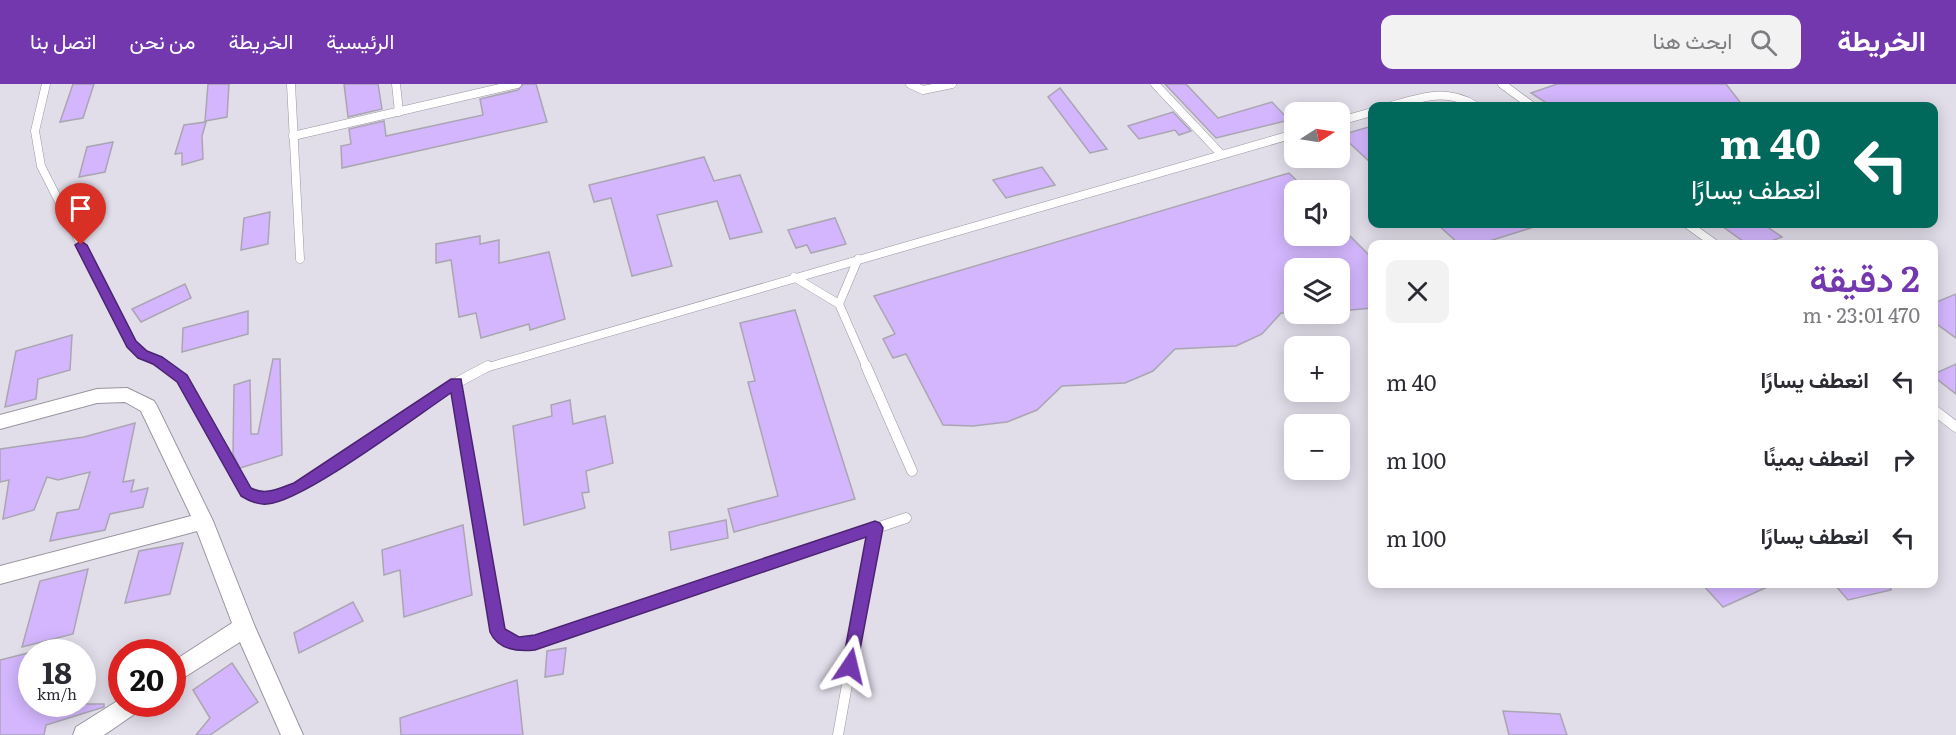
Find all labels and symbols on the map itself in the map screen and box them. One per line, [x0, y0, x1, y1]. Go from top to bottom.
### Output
north arrow [1284, 102, 1350, 168]
pin [55, 183, 106, 245]
position arrow [818, 634, 882, 698]
speed limit sign: 20 [108, 639, 186, 717]

